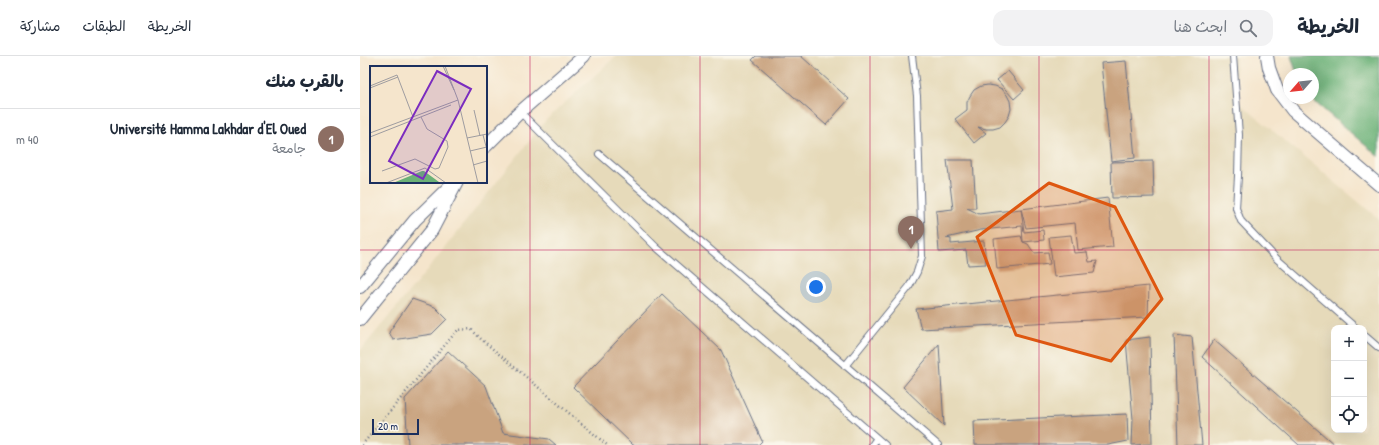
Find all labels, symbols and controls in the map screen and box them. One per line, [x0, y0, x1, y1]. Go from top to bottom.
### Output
search box [993, 10, 1273, 46]
text: الخريطة [1297, 13, 1359, 39]
text: مشاركة [20, 16, 60, 35]
text: الطبقات [82, 16, 126, 35]
text: الخريطة [148, 16, 191, 35]
text: ابحث هنا [1174, 16, 1227, 37]
icon: search [1237, 17, 1259, 39]
inset map [370, 66, 487, 183]
north arrow [1283, 68, 1319, 104]
text: بالقرب منك [266, 69, 344, 92]
text: Université Hamma Lakhdar d'El Oued [110, 118, 306, 139]
text: 40 m [16, 130, 39, 148]
text: 1 [329, 130, 333, 148]
text: جامعة [272, 139, 306, 157]
pin: 1 [898, 216, 924, 249]
your location [806, 277, 826, 297]
map controls [1331, 325, 1367, 433]
button: + [1331, 325, 1367, 361]
button: − [1331, 361, 1367, 397]
button: locate [1331, 397, 1367, 433]
scale bar [372, 417, 419, 436]
text: 20 m [378, 419, 398, 433]

